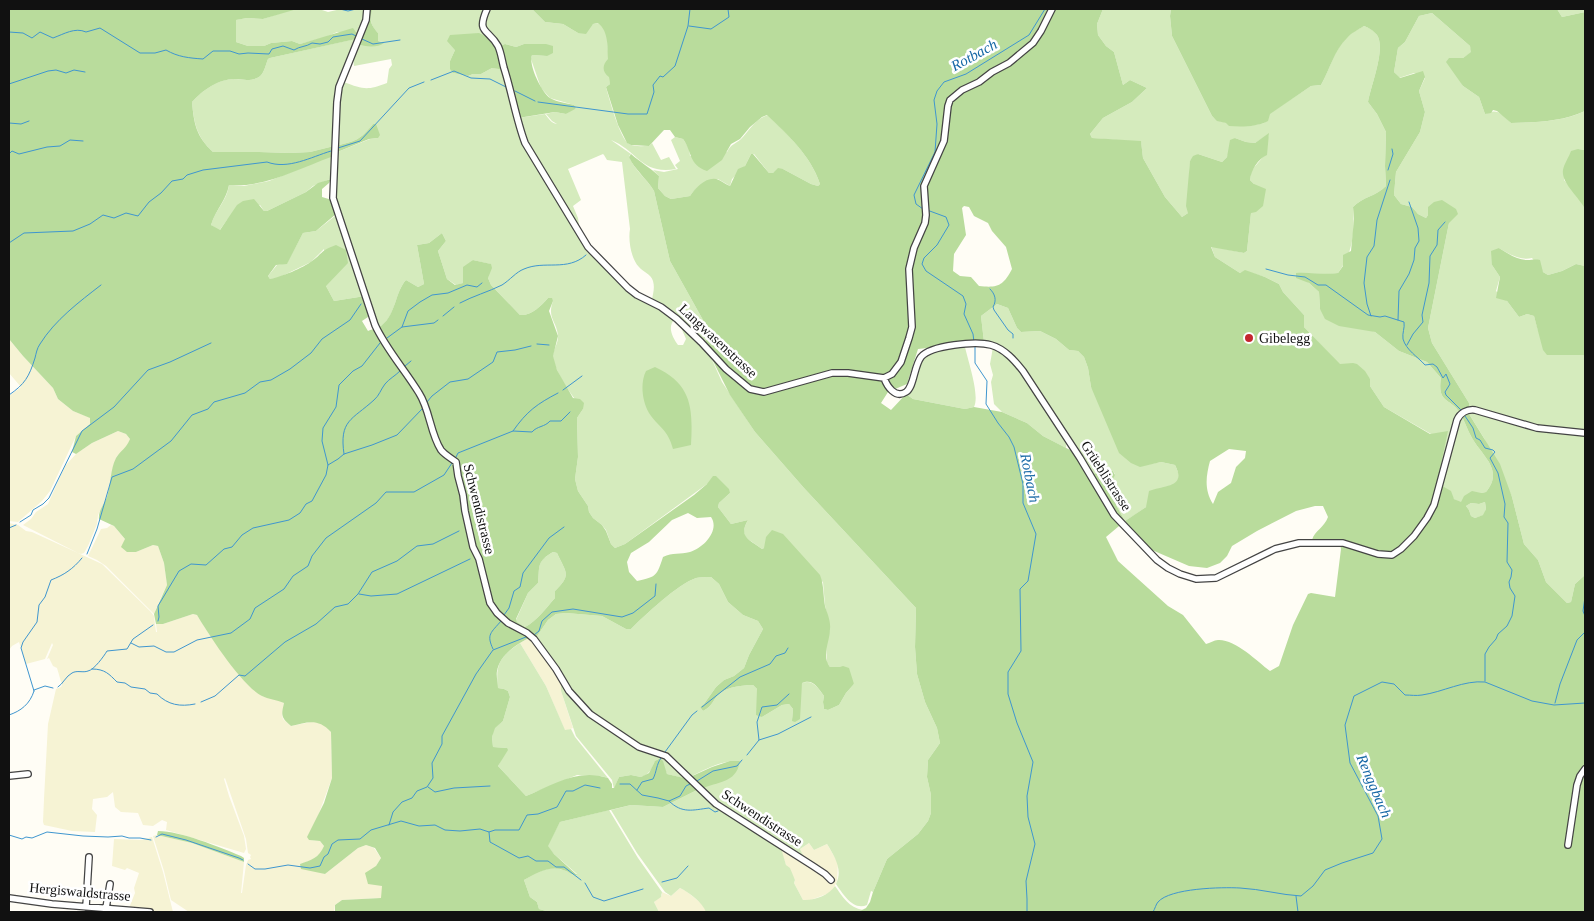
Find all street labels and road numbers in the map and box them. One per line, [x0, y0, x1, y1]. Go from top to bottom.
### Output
street label: Langwasenstrasse [676, 301, 760, 381]
street label: Grüeblistrasse [1078, 438, 1134, 514]
street label: Schwendistrasse [461, 462, 497, 556]
street label: Schwendistrasse [719, 787, 805, 849]
street label: Hergiswaldstrasse [29, 880, 131, 904]

